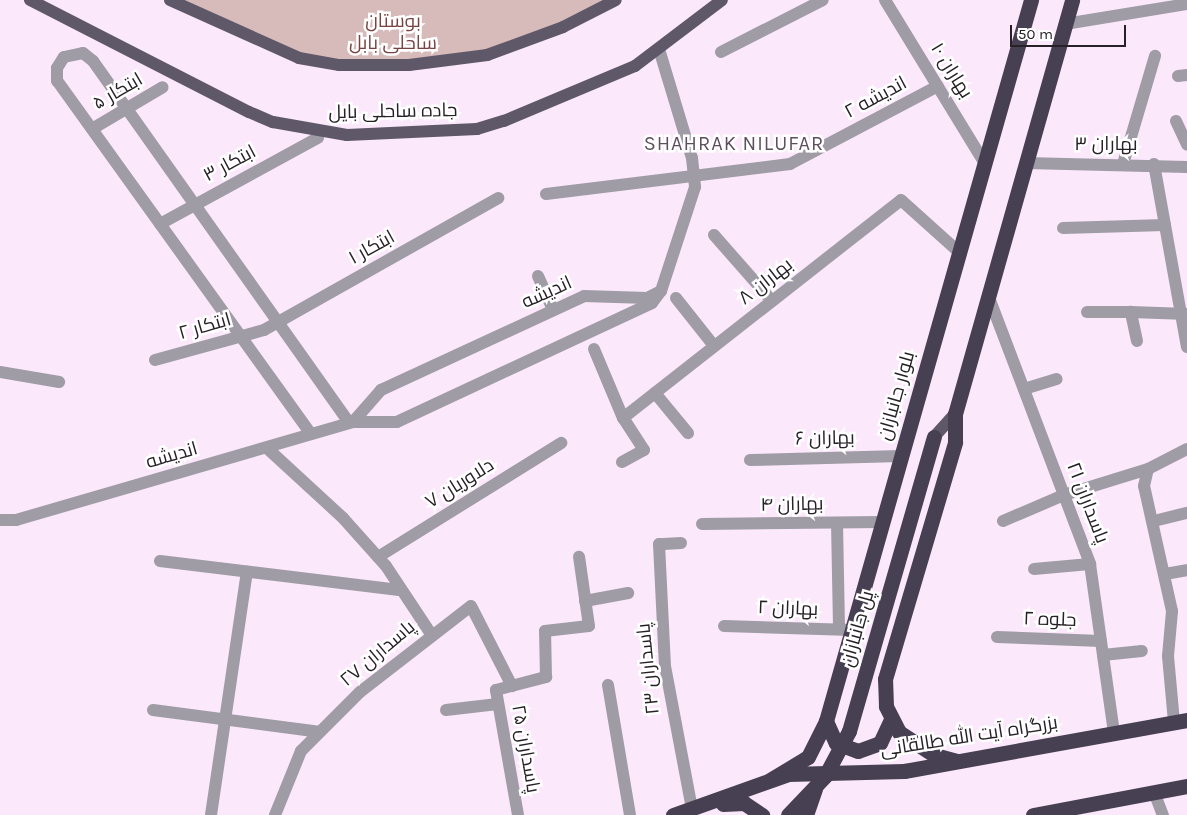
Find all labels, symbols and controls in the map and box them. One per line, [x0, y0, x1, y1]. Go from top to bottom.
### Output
park label: بوستان ساحلی بابل [349, 11, 437, 55]
scale bar [1012, 15, 1128, 47]
text: 50 m [1018, 25, 1053, 43]
street label: بهاران ۱۰ [925, 39, 977, 103]
street label: ابتکار ۵ [89, 69, 147, 115]
street label: اندیشه ۲ [841, 72, 911, 124]
street label: جاده ساحلی بایل [328, 99, 458, 125]
district label: SHAHRAK NILUFAR [642, 131, 826, 155]
street label: بهاران ۳ [1074, 134, 1138, 156]
street label: ابتکار ۳ [200, 141, 260, 187]
street label: ابتکار ۱ [345, 226, 399, 270]
street label: بهاران ۸ [734, 254, 798, 310]
street label: اندیشه [518, 272, 576, 314]
street label: ابتکار ۲ [176, 309, 234, 345]
street label: بلوار جانبازان [873, 349, 921, 443]
street label: بهاران ۶ [795, 427, 855, 451]
street label: اندیشه [144, 438, 200, 474]
street label: دلاوریان ۷ [422, 454, 498, 514]
street label: پاسداران ۲۱ [1061, 459, 1113, 547]
street label: بهاران ۴ [760, 493, 824, 517]
street label: پل جانبازان [836, 588, 880, 670]
street label: بهاران ۲ [757, 597, 819, 621]
street label: جلوه ۲ [1023, 608, 1077, 632]
street label: پاسداران ۲۷ [336, 616, 420, 692]
street label: پاسداران ۲۳ [633, 622, 665, 716]
street label: پاسداران ۲۵ [506, 703, 544, 795]
street label: بزرگراه آیت الله طالقانی [879, 712, 1059, 762]

